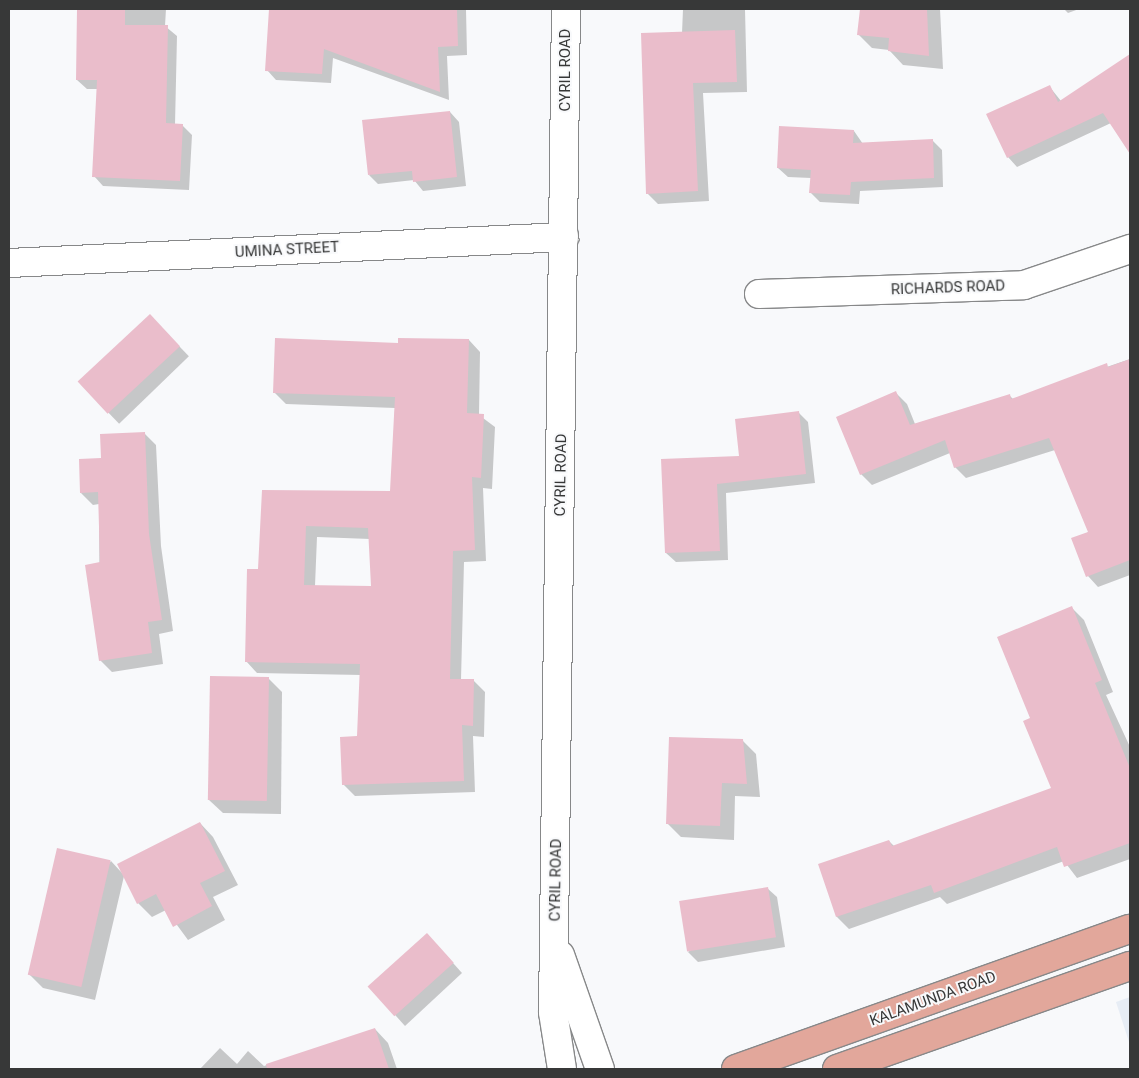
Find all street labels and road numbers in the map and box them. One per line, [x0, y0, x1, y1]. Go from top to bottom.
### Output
street label: CYRIL ROAD [557, 29, 575, 111]
street label: UMINA STREET [234, 238, 340, 262]
street label: RICHARDS ROAD [890, 277, 1006, 299]
street label: CYRIL ROAD [551, 433, 571, 517]
street label: CYRIL ROAD [546, 838, 566, 922]
street label: KALAMUNDA ROAD [867, 968, 999, 1030]

